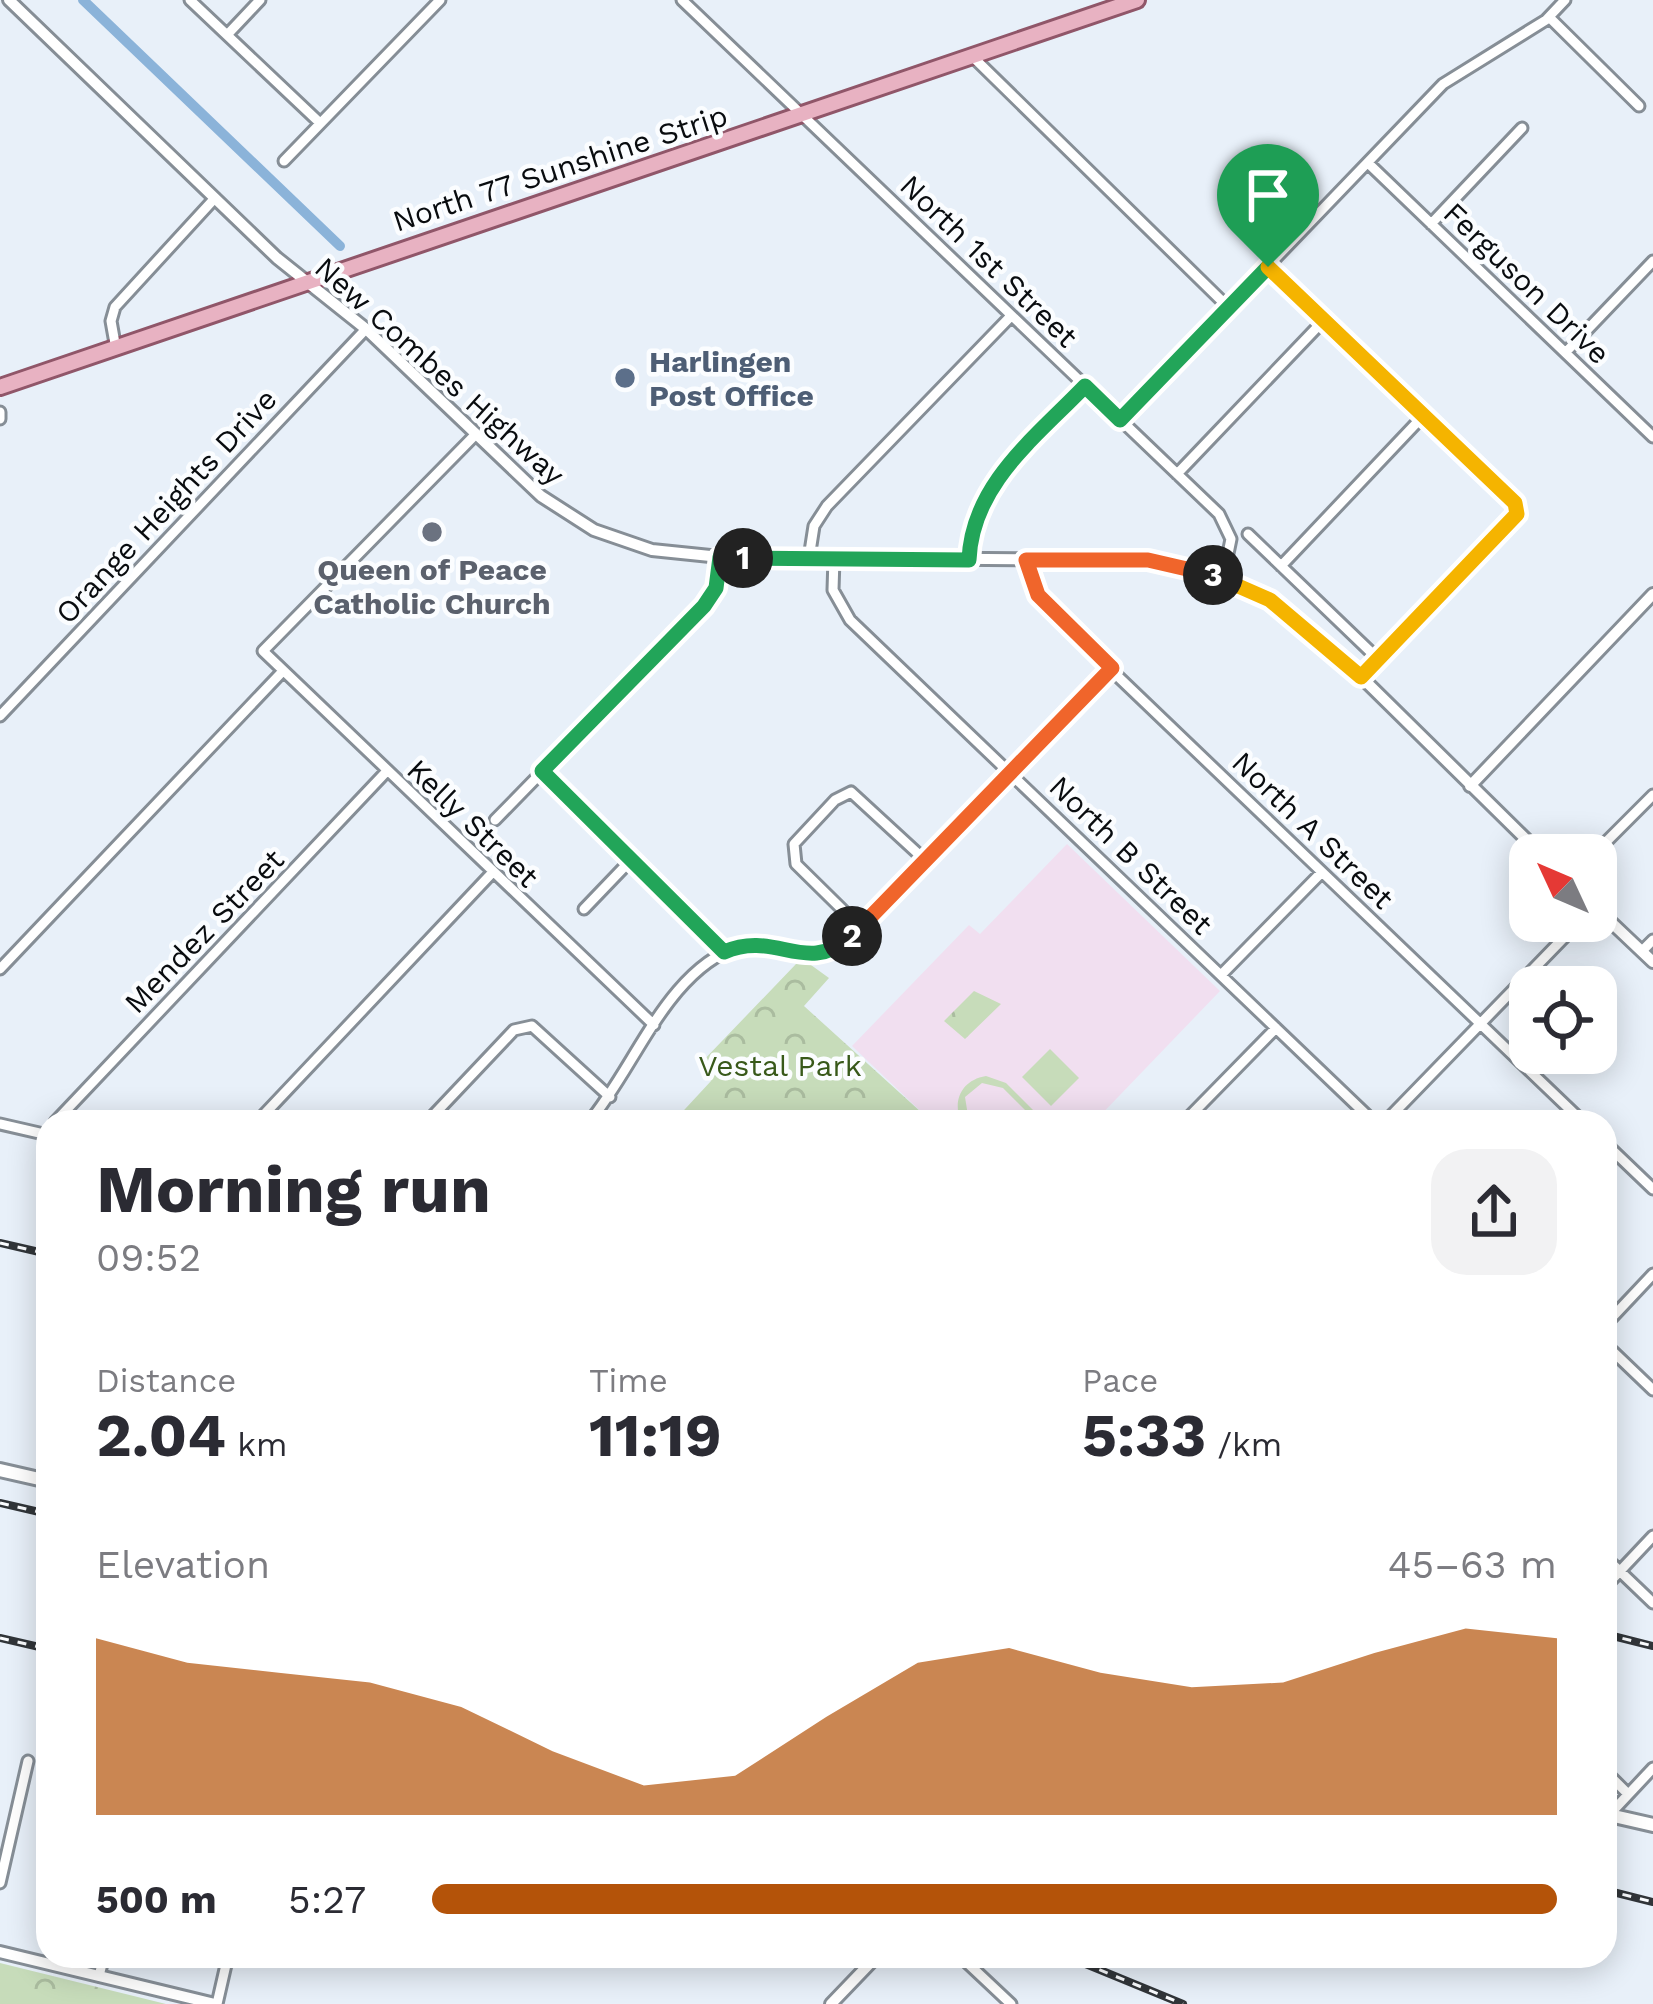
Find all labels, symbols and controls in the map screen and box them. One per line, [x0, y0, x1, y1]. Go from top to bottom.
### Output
street label: North 77 Sunshine Strip [388, 97, 732, 239]
pin [1217, 144, 1319, 267]
icon: arrive [1235, 162, 1301, 228]
street label: North 1st Street [893, 168, 1085, 355]
street label: Ferguson Drive [1437, 195, 1617, 371]
street label: New Combes Highway [308, 250, 572, 493]
place label: Harlingen Post Office [649, 344, 814, 413]
marker: Harlingen Post Office [612, 365, 638, 391]
street label: Orange Heights Drive [48, 382, 284, 630]
marker: Queen of Peace Catholic Church [419, 519, 445, 545]
pin: 1 [713, 528, 773, 588]
text: 1 [736, 538, 750, 577]
pin: 3 [1183, 545, 1243, 605]
place label: Queen of Peace Catholic Church [313, 552, 551, 621]
text: 3 [1203, 555, 1223, 594]
street label: North A Street [1225, 744, 1401, 916]
street label: Kelly Street [400, 752, 546, 894]
street label: North B Street [1042, 769, 1220, 942]
north arrow [1509, 834, 1617, 942]
map controls [1509, 834, 1617, 1074]
street label: Mendez Street [117, 842, 291, 1020]
pin: 2 [822, 906, 882, 966]
text: 2 [842, 916, 862, 955]
button: locate [1509, 966, 1617, 1074]
park label: Vestal Park [698, 1048, 862, 1083]
button: share [1431, 1149, 1557, 1275]
text: Morning run [96, 1151, 491, 1228]
text: 09:52 [96, 1235, 201, 1280]
text: Distance [96, 1361, 236, 1400]
text: Time [589, 1361, 668, 1400]
text: Pace [1082, 1361, 1158, 1400]
text: 2.04 [96, 1400, 226, 1471]
text: 11:19 [589, 1400, 722, 1471]
text: 5:33 [1082, 1400, 1206, 1471]
text: km [226, 1425, 287, 1464]
text: /km [1206, 1425, 1282, 1464]
text: Elevation [96, 1542, 270, 1587]
text: 45–63 m [1388, 1542, 1557, 1587]
text: 500 m [96, 1877, 217, 1922]
text: 5:27 [288, 1877, 366, 1922]

